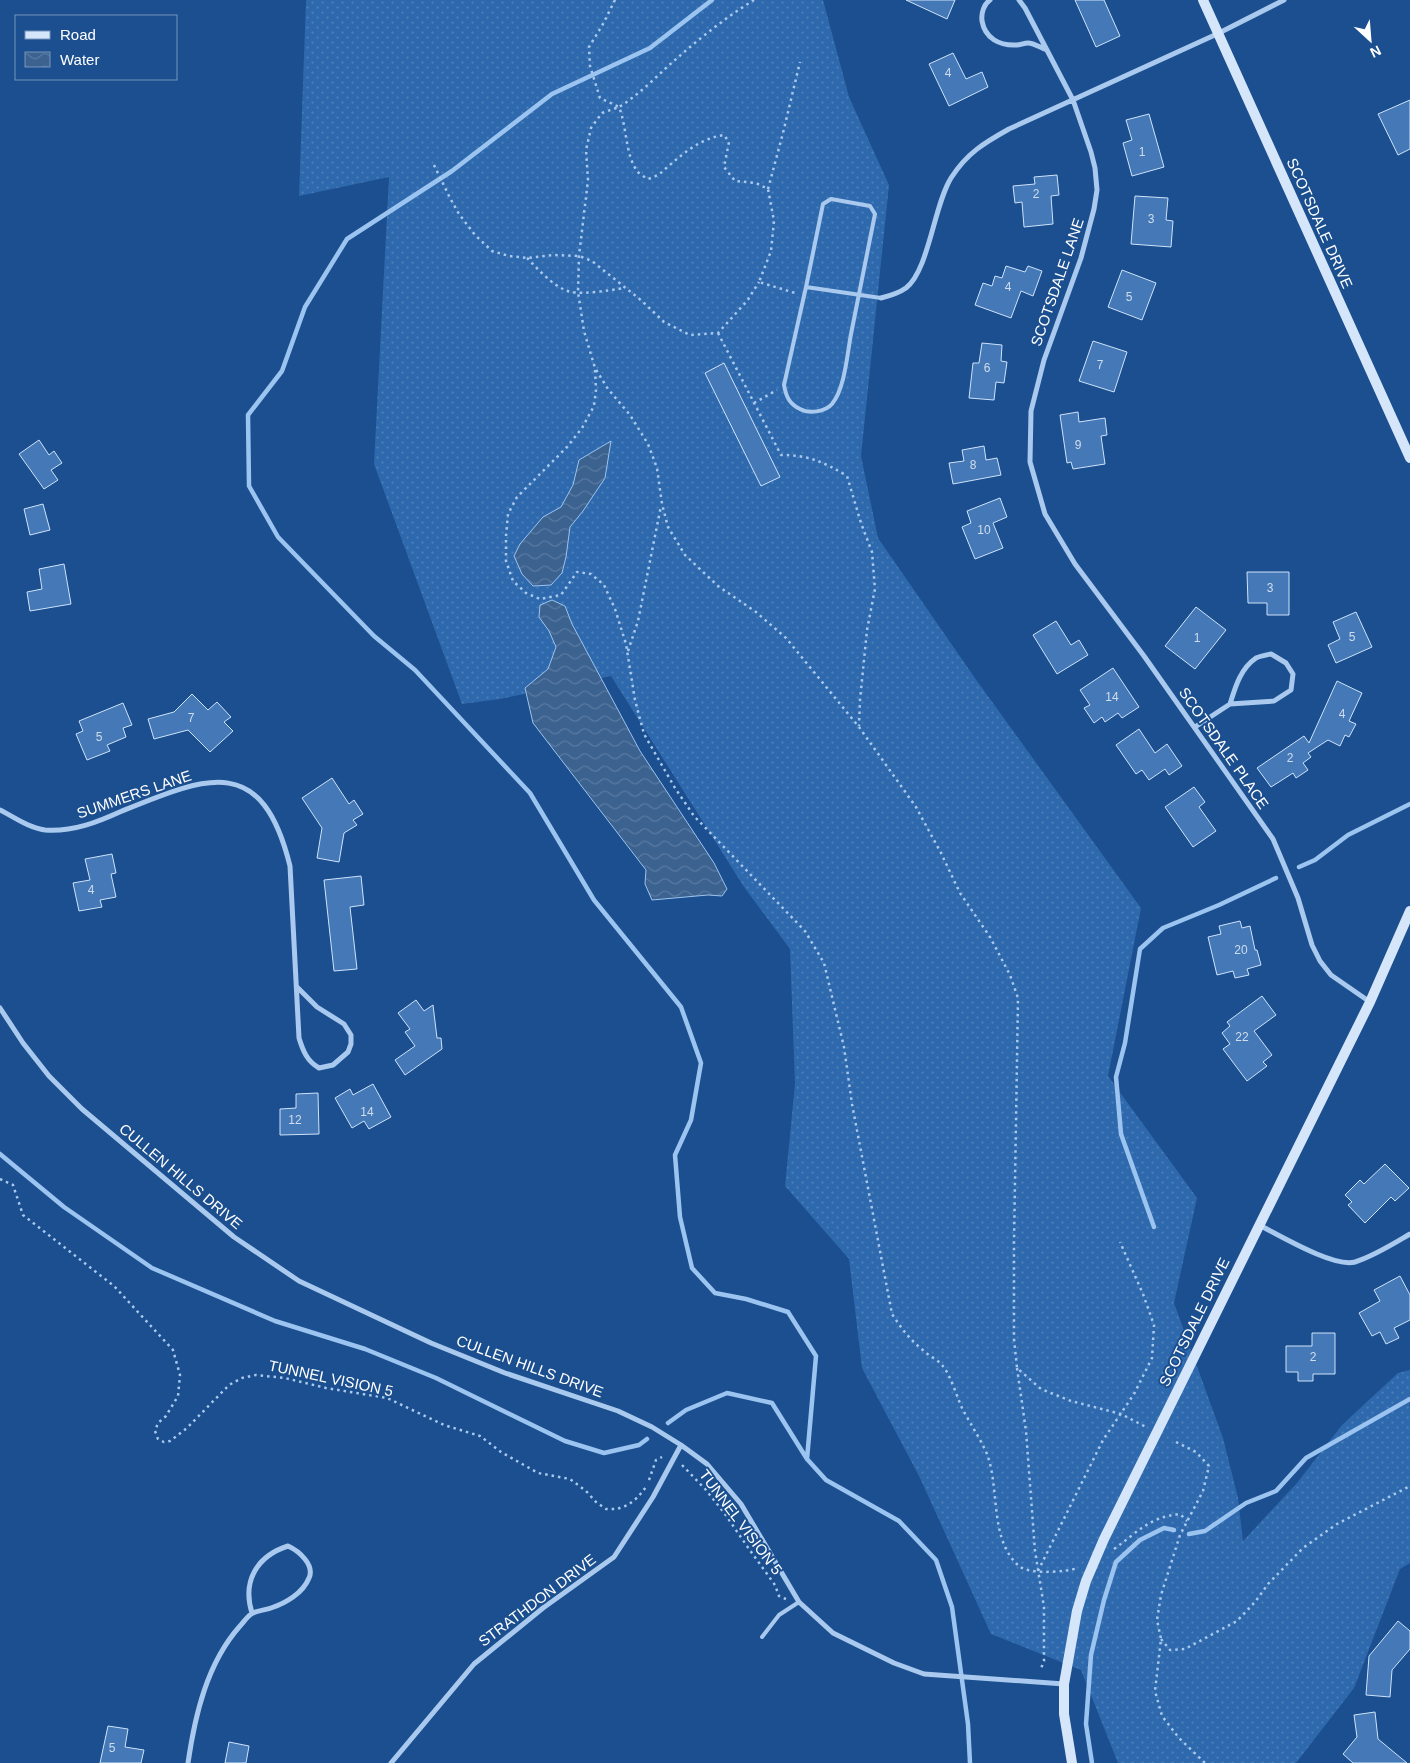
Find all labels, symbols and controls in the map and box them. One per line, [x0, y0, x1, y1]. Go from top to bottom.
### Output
legend [15, 15, 178, 80]
north arrow [1345, 15, 1395, 65]
text: Road [60, 26, 96, 43]
text: N [1368, 42, 1384, 61]
text: Water [60, 51, 99, 68]
house number: 4 [945, 66, 952, 80]
house number: 1 [1139, 145, 1146, 159]
street label: SCOTSDALE DRIVE [1284, 155, 1356, 291]
house number: 2 [1033, 187, 1040, 201]
house number: 3 [1148, 212, 1155, 226]
street label: SCOTSDALE LANE [1027, 216, 1087, 348]
house number: 4 [1005, 280, 1012, 294]
house number: 5 [1126, 290, 1133, 304]
house number: 7 [1097, 358, 1104, 372]
house number: 6 [984, 361, 991, 375]
house number: 9 [1075, 438, 1082, 452]
house number: 8 [970, 458, 977, 472]
house number: 10 [977, 523, 991, 537]
house number: 3 [1267, 581, 1274, 595]
house number: 5 [1349, 630, 1356, 644]
house number: 1 [1194, 631, 1201, 645]
street label: SCOTSDALE PLACE [1176, 684, 1272, 812]
house number: 14 [1105, 690, 1119, 704]
house number: 4 [1339, 707, 1346, 721]
house number: 7 [188, 711, 195, 725]
house number: 5 [96, 730, 103, 744]
house number: 2 [1287, 751, 1294, 765]
street label: SUMMERS LANE [74, 766, 194, 822]
house number: 4 [88, 883, 95, 897]
house number: 20 [1234, 943, 1248, 957]
house number: 22 [1235, 1030, 1249, 1044]
house number: 14 [360, 1105, 374, 1119]
house number: 12 [288, 1113, 302, 1127]
street label: CULLEN HILLS DRIVE [116, 1120, 246, 1232]
street label: SCOTSDALE DRIVE [1155, 1255, 1233, 1389]
street label: CULLEN HILLS DRIVE [454, 1331, 606, 1401]
house number: 2 [1310, 1350, 1317, 1364]
street label: TUNNEL VISION 5 [267, 1356, 395, 1400]
street label: TUNNEL VISION 5 [696, 1466, 786, 1578]
street label: STRATHDON DRIVE [475, 1550, 599, 1650]
house number: 5 [109, 1741, 116, 1755]

